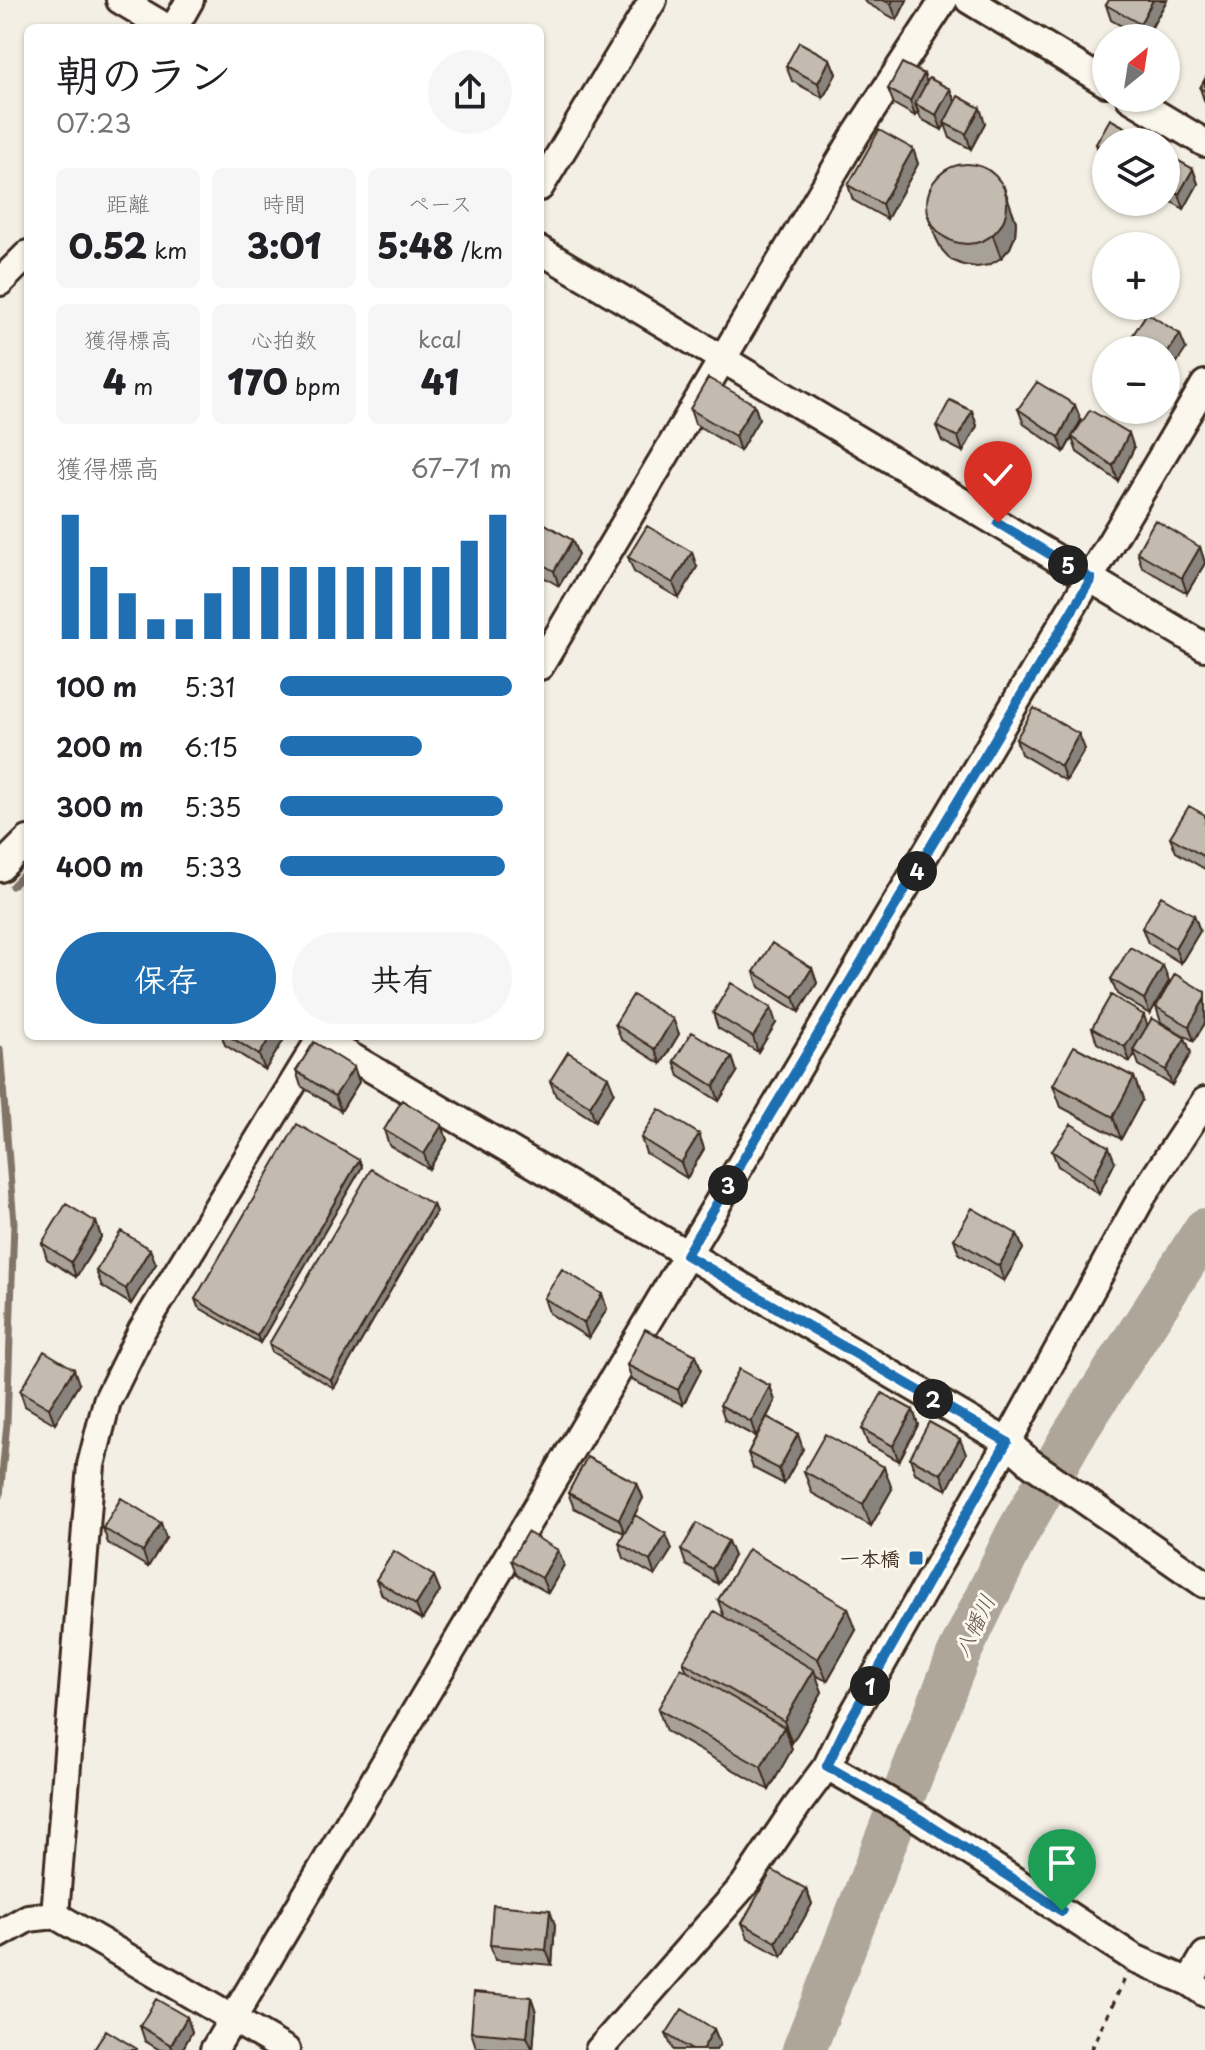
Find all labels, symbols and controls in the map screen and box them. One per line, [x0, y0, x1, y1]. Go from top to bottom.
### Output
north arrow [1092, 24, 1180, 112]
map controls [1092, 24, 1180, 424]
text: 朝のラン [56, 40, 232, 106]
button: share [428, 50, 512, 134]
text: 07:23 [56, 103, 131, 142]
button: layers [1092, 128, 1180, 216]
text: 距離 [106, 186, 150, 219]
text: 時間 [262, 186, 306, 219]
text: ペース [408, 186, 472, 219]
text: 0.52 [69, 219, 147, 271]
text: 3:01 [247, 219, 321, 271]
text: 5:48 [377, 219, 454, 271]
button: + [1092, 232, 1180, 320]
text: km [147, 233, 187, 266]
text: /km [454, 233, 503, 266]
text: 獲得標高 [84, 322, 172, 355]
text: 心拍数 [251, 322, 317, 355]
text: kcal [418, 322, 462, 355]
button: − [1092, 336, 1180, 424]
text: 4 [103, 355, 126, 407]
text: 170 [227, 355, 288, 407]
text: 41 [421, 355, 459, 407]
text: m [126, 369, 153, 402]
text: bpm [288, 369, 341, 402]
pin [964, 441, 1032, 523]
text: 獲得標高 [56, 448, 160, 487]
text: 67–71 m [410, 448, 512, 487]
icon: check [976, 453, 1020, 497]
pin: 5 [1048, 545, 1088, 585]
text: 5 [1061, 548, 1075, 581]
text: 100 m [56, 667, 137, 706]
text: 5:31 [184, 667, 235, 706]
text: 200 m [56, 727, 143, 766]
text: 6:15 [184, 727, 238, 766]
text: 300 m [56, 787, 144, 826]
text: 5:35 [184, 787, 241, 826]
text: 400 m [56, 847, 144, 886]
text: 5:33 [184, 847, 242, 886]
pin: 4 [897, 851, 937, 891]
text: 4 [910, 854, 924, 887]
button: 保存 [56, 932, 276, 1024]
button: 共有 [292, 932, 512, 1024]
pin: 3 [708, 1165, 748, 1205]
text: 3 [721, 1168, 735, 1201]
pin: 2 [913, 1379, 953, 1419]
text: 2 [925, 1382, 941, 1415]
place label: 一本橋 [840, 1543, 900, 1573]
marker: 一本橋 [907, 1549, 925, 1567]
water label: 八幡川 [944, 1588, 1002, 1662]
pin: 1 [850, 1666, 890, 1706]
text: 1 [865, 1669, 875, 1702]
pin [1028, 1829, 1096, 1911]
icon: arrive [1040, 1841, 1084, 1885]

